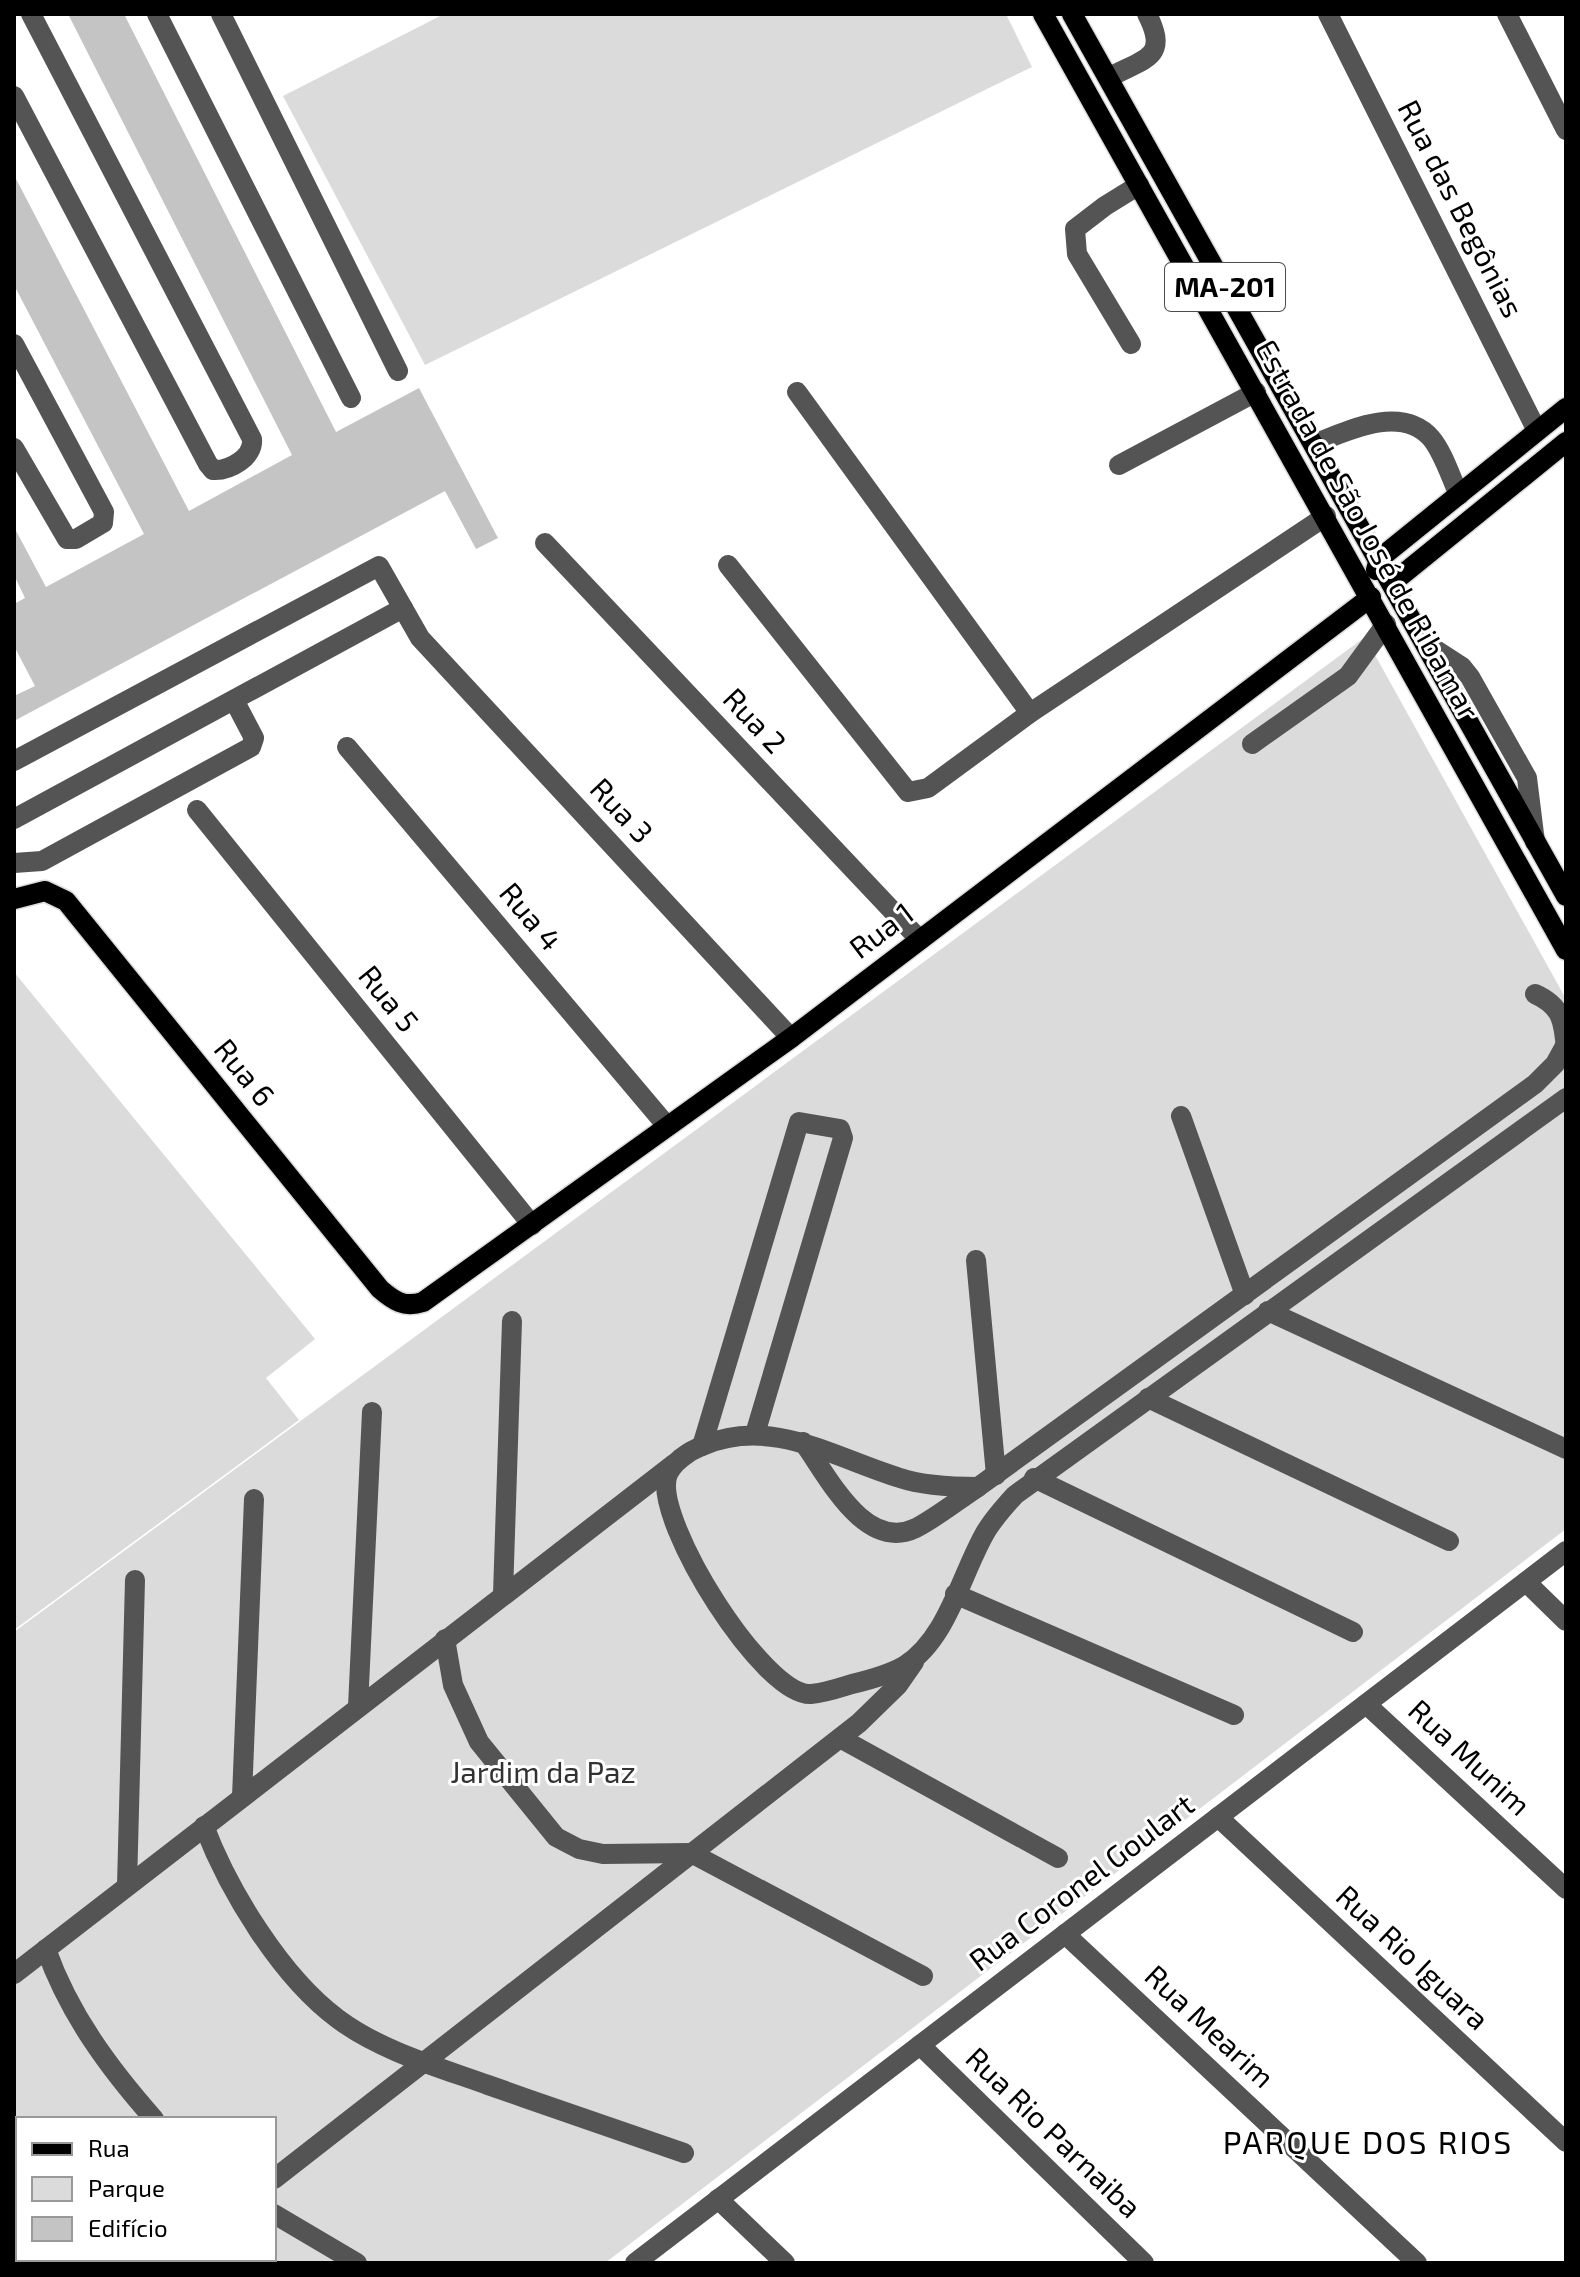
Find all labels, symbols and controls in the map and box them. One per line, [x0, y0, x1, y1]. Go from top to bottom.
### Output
street label: Rua das Begônias [1391, 93, 1532, 323]
road number: MA-201 [1165, 263, 1285, 311]
street label: Estrada de São José de Ribamar [1249, 333, 1488, 725]
street label: Rua 2 [716, 680, 794, 760]
street label: Rua 3 [584, 770, 661, 850]
street label: Rua 4 [493, 875, 570, 957]
street label: Rua 1 [842, 894, 920, 965]
street label: Rua 5 [352, 957, 427, 1038]
street label: Rua 6 [208, 1031, 283, 1113]
street label: Rua Munim [1402, 1691, 1539, 1822]
park label: Jardim da Paz [450, 1753, 636, 1789]
street label: Rua Coronel Goulart [961, 1785, 1200, 1978]
street label: Rua Rio Iguara [1330, 1877, 1497, 2036]
street label: Rua Mearim [1138, 1957, 1282, 2094]
street label: Rua Rio Parnaiba [959, 2039, 1149, 2224]
legend [16, 2117, 276, 2261]
district label: PARQUE DOS RIOS [1223, 2122, 1513, 2161]
text: Rua [88, 2133, 130, 2162]
text: Parque [88, 2173, 165, 2202]
text: Edifício [88, 2213, 168, 2242]

